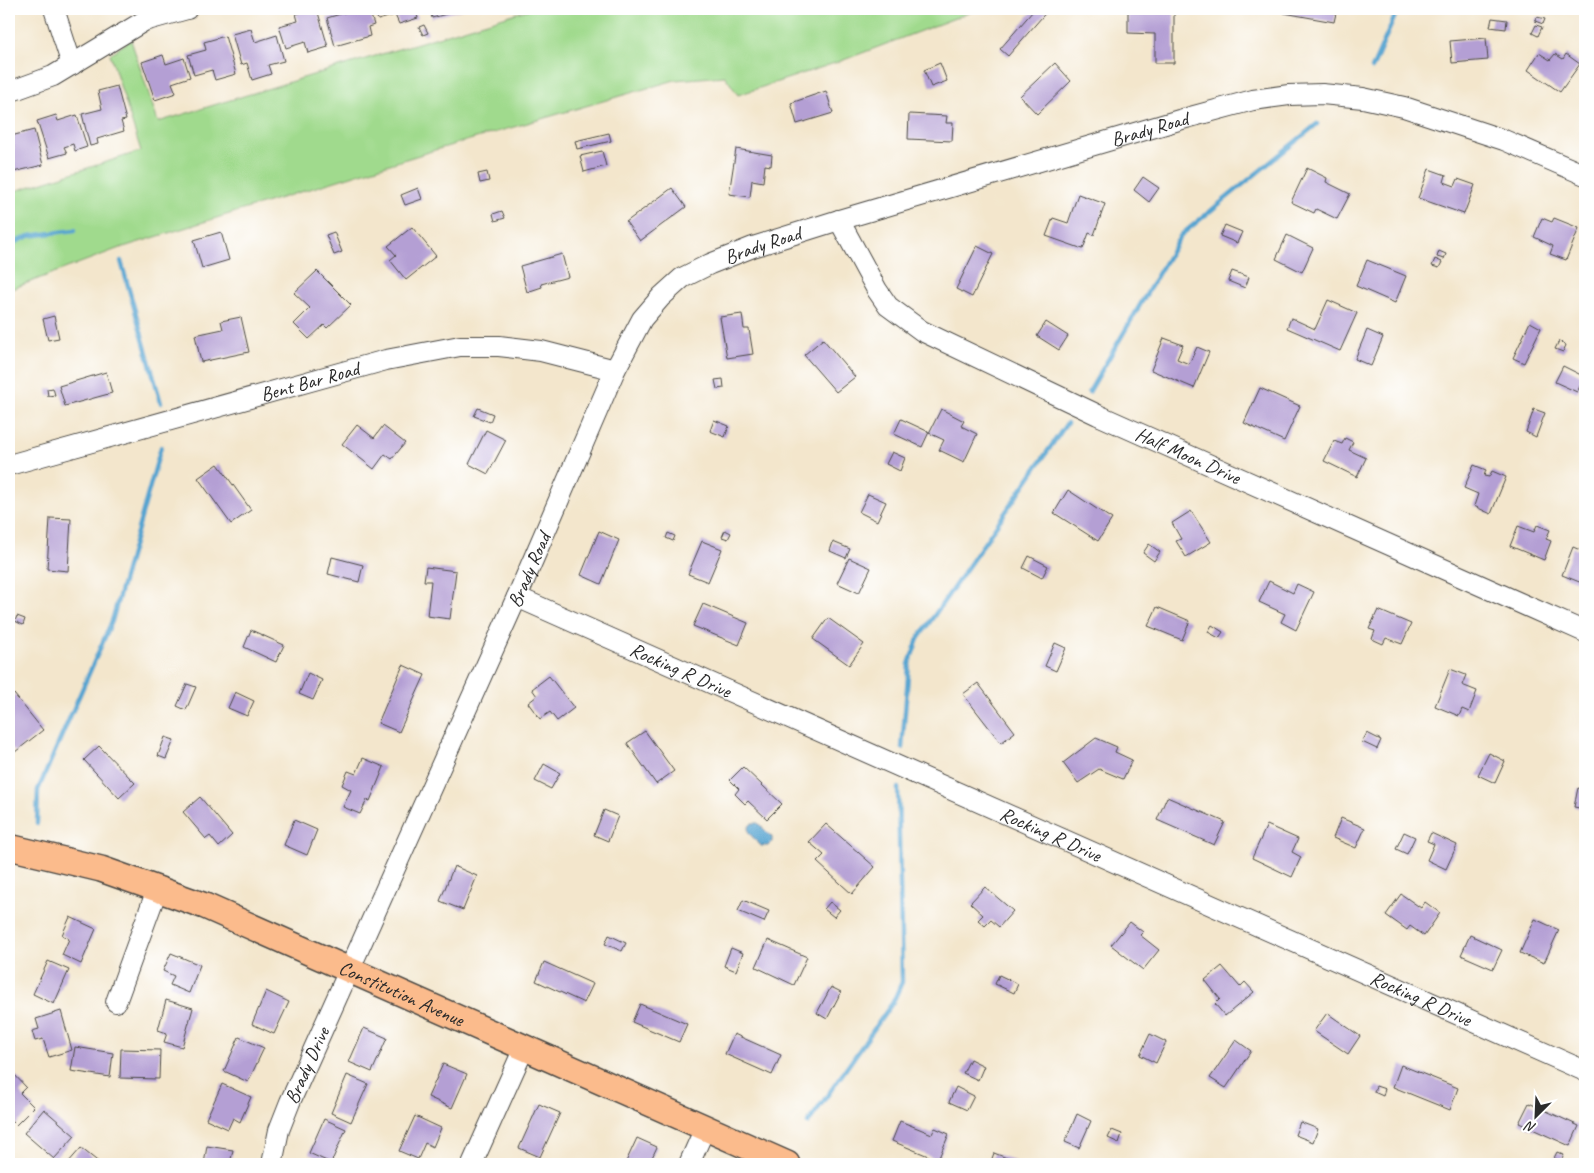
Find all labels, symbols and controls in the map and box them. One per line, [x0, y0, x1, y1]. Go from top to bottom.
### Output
street label: Brady Road [1108, 105, 1194, 152]
street label: Brady Road [721, 219, 807, 270]
street label: Bent Bar Road [257, 355, 365, 407]
street label: Half Moon Drive [1132, 421, 1246, 490]
street label: Brady Road [501, 526, 557, 611]
street label: Rocking R Drive [626, 636, 736, 704]
street label: Rocking R Drive [996, 801, 1107, 868]
street label: Constitution Avenue [335, 955, 469, 1032]
street label: Rocking R Drive [1367, 965, 1477, 1032]
street label: Brady Drive [278, 1022, 335, 1108]
north arrow [1512, 1090, 1562, 1140]
text: N [1521, 1117, 1538, 1137]

